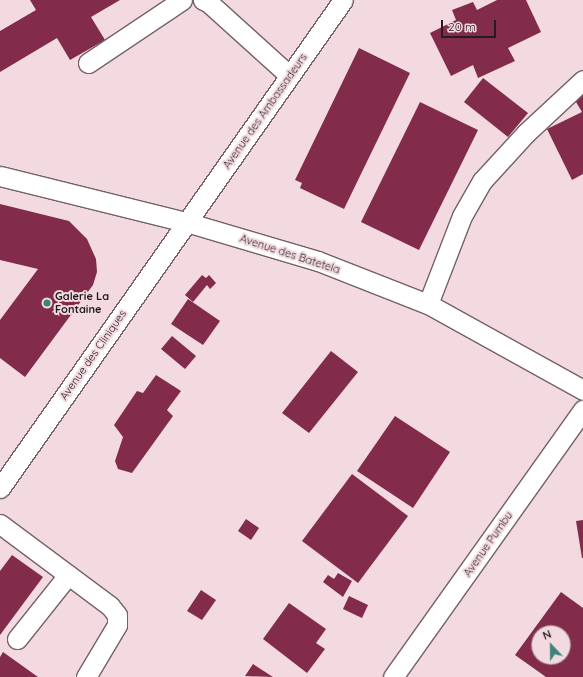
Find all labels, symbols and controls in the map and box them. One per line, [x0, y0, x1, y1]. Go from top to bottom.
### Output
scale bar [443, 12, 498, 38]
text: 20 m [448, 19, 476, 34]
street label: Avenue des Ambassadeurs [220, 51, 310, 171]
street label: Avenue des Batetela [238, 232, 342, 276]
place label: Galerie La Fontaine [55, 290, 109, 316]
marker: Galerie La Fontaine [42, 298, 52, 308]
street label: Avenue des Cliniques [57, 307, 129, 403]
street label: Avenue Pumbu [461, 509, 515, 579]
north arrow [531, 625, 571, 665]
text: N [541, 627, 553, 643]

